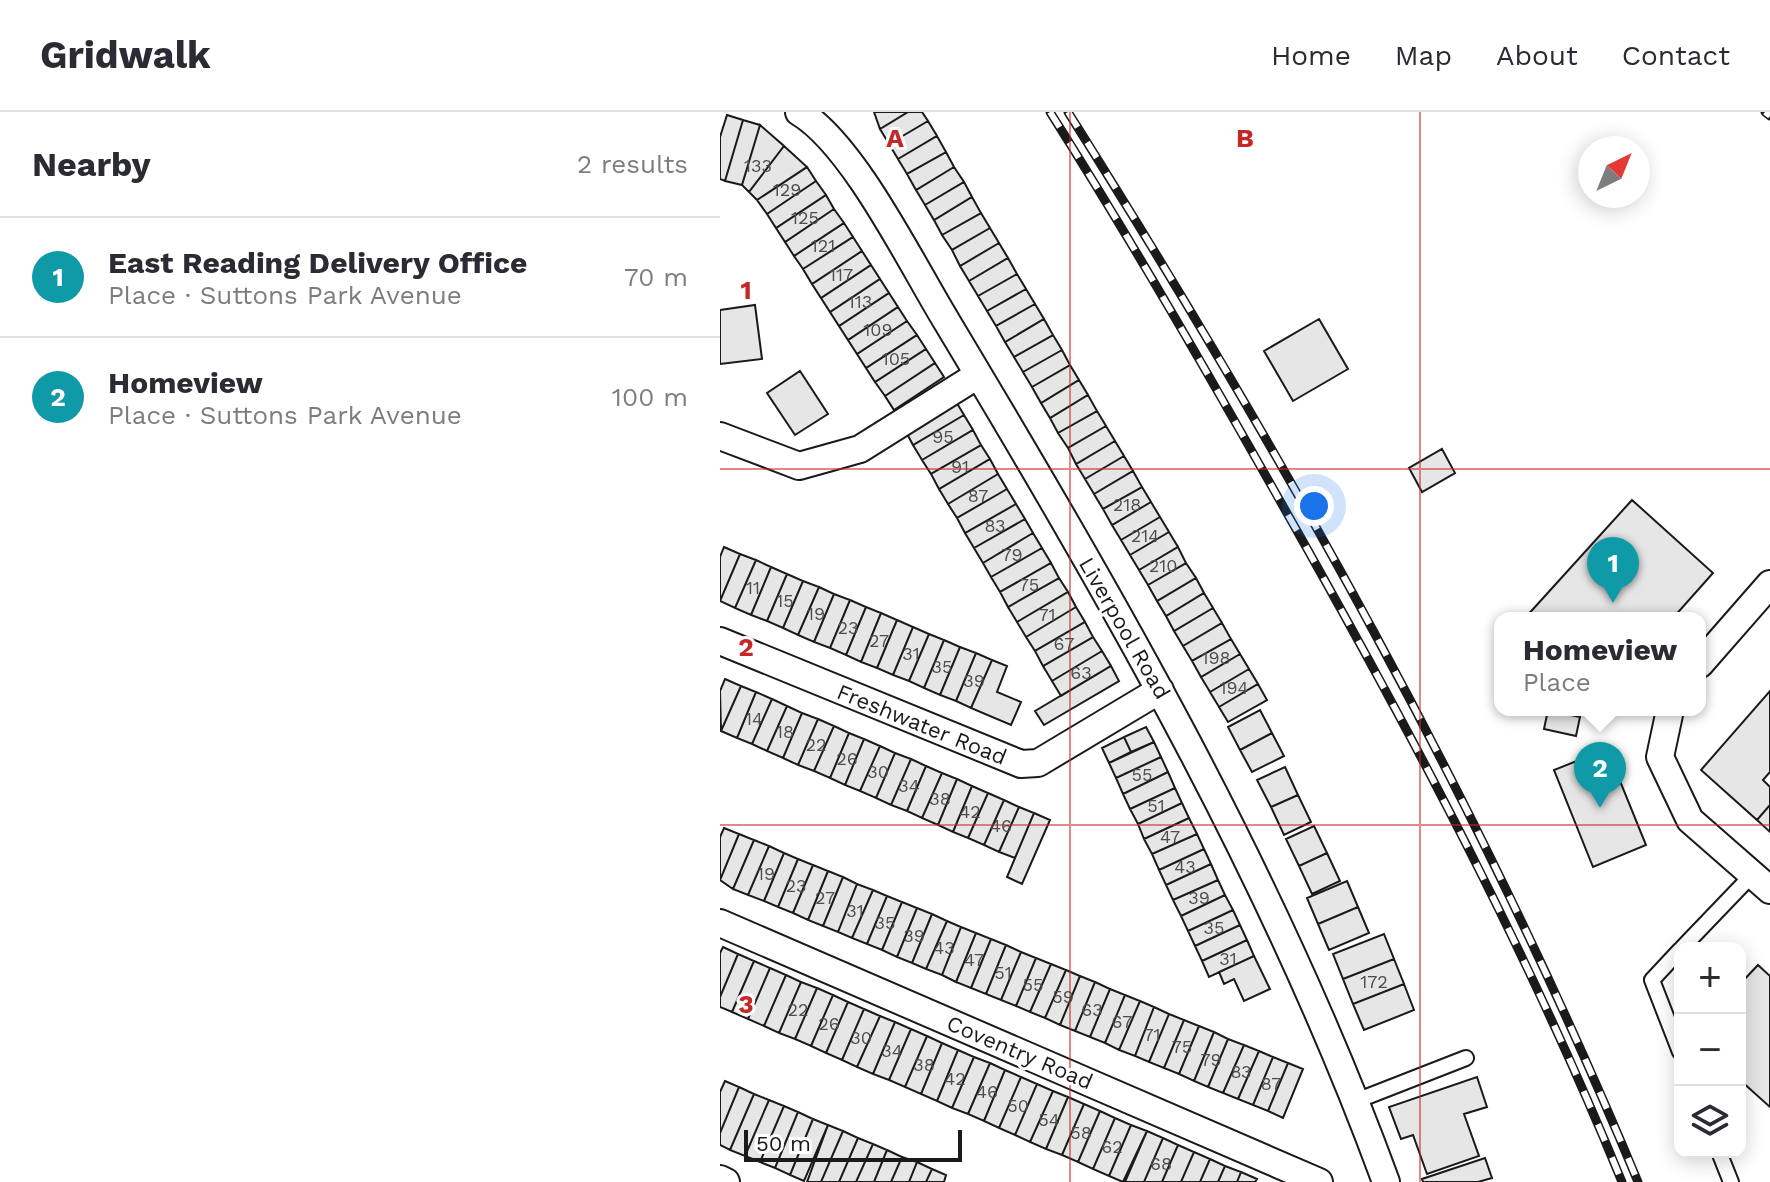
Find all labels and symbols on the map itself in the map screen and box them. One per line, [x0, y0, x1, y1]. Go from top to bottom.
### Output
text: A [886, 123, 904, 153]
text: B [1236, 123, 1254, 153]
north arrow [1578, 136, 1650, 208]
house number: 133 [744, 155, 772, 176]
house number: 129 [773, 179, 801, 200]
house number: 125 [791, 207, 819, 228]
house number: 121 [811, 235, 835, 256]
house number: 117 [829, 264, 853, 285]
text: 1 [740, 275, 752, 305]
house number: 113 [848, 291, 872, 312]
house number: 109 [863, 319, 893, 340]
house number: 105 [882, 348, 910, 369]
house number: 95 [932, 426, 954, 447]
house number: 91 [951, 456, 969, 477]
house number: 87 [968, 485, 988, 506]
your location [1294, 486, 1334, 526]
house number: 218 [1113, 494, 1141, 515]
house number: 83 [984, 515, 1006, 536]
house number: 214 [1131, 525, 1159, 546]
pin: 1 [1587, 537, 1639, 603]
house number: 79 [1001, 544, 1023, 565]
street label: Liverpool Road [1074, 553, 1175, 704]
house number: 210 [1149, 555, 1177, 576]
house number: 75 [1019, 574, 1039, 595]
house number: 11 [746, 577, 760, 598]
house number: 15 [776, 590, 794, 611]
house number: 19 [807, 603, 825, 624]
house number: 71 [1038, 604, 1056, 625]
house number: 23 [838, 617, 859, 638]
house number: 27 [869, 630, 889, 651]
text: 2 [738, 632, 754, 662]
house number: 67 [1054, 633, 1074, 654]
house number: 31 [902, 643, 920, 664]
house number: 198 [1201, 647, 1231, 668]
house number: 35 [932, 656, 952, 677]
house number: 63 [1070, 662, 1092, 683]
house number: 39 [963, 670, 985, 691]
house number: 194 [1219, 677, 1249, 698]
street label: Freshwater Road [833, 679, 1010, 770]
house number: 14 [745, 708, 763, 729]
house number: 18 [776, 721, 794, 742]
house number: 22 [806, 734, 827, 755]
pin: 2 [1574, 742, 1626, 808]
house number: 26 [836, 748, 858, 769]
house number: 30 [867, 761, 889, 782]
house number: 55 [1132, 764, 1152, 785]
house number: 34 [898, 775, 920, 796]
house number: 38 [929, 788, 951, 809]
house number: 51 [1147, 795, 1165, 816]
house number: 42 [959, 801, 981, 822]
house number: 46 [990, 815, 1012, 836]
house number: 47 [1160, 826, 1180, 847]
house number: 43 [1174, 856, 1196, 877]
house number: 19 [757, 863, 775, 884]
house number: 23 [786, 875, 807, 896]
house number: 27 [815, 887, 835, 908]
house number: 39 [1188, 887, 1210, 908]
house number: 31 [846, 900, 864, 921]
house number: 35 [875, 912, 895, 933]
house number: 35 [1204, 917, 1224, 938]
house number: 39 [903, 925, 925, 946]
house number: 43 [933, 937, 955, 958]
house number: 31 [1219, 948, 1237, 969]
house number: 47 [964, 949, 984, 970]
house number: 51 [994, 962, 1012, 983]
house number: 172 [1360, 971, 1388, 992]
house number: 55 [1023, 974, 1043, 995]
house number: 59 [1052, 986, 1074, 1007]
text: 3 [738, 989, 754, 1019]
house number: 22 [788, 999, 809, 1020]
house number: 63 [1081, 999, 1103, 1020]
street label: Coventry Road [943, 1010, 1097, 1094]
house number: 67 [1112, 1011, 1132, 1032]
house number: 26 [818, 1013, 840, 1034]
house number: 71 [1143, 1024, 1161, 1045]
house number: 30 [850, 1027, 872, 1048]
house number: 75 [1172, 1036, 1192, 1057]
house number: 34 [881, 1040, 903, 1061]
house number: 79 [1200, 1049, 1222, 1070]
house number: 38 [913, 1054, 935, 1075]
house number: 83 [1230, 1061, 1252, 1082]
house number: 42 [944, 1068, 966, 1089]
house number: 87 [1261, 1073, 1281, 1094]
house number: 46 [976, 1081, 998, 1102]
house number: 50 [1007, 1095, 1029, 1116]
house number: 54 [1038, 1109, 1060, 1130]
house number: 58 [1070, 1122, 1092, 1143]
scale bar [744, 1126, 962, 1162]
house number: 62 [1101, 1136, 1123, 1157]
house number: 68 [1150, 1153, 1172, 1174]

